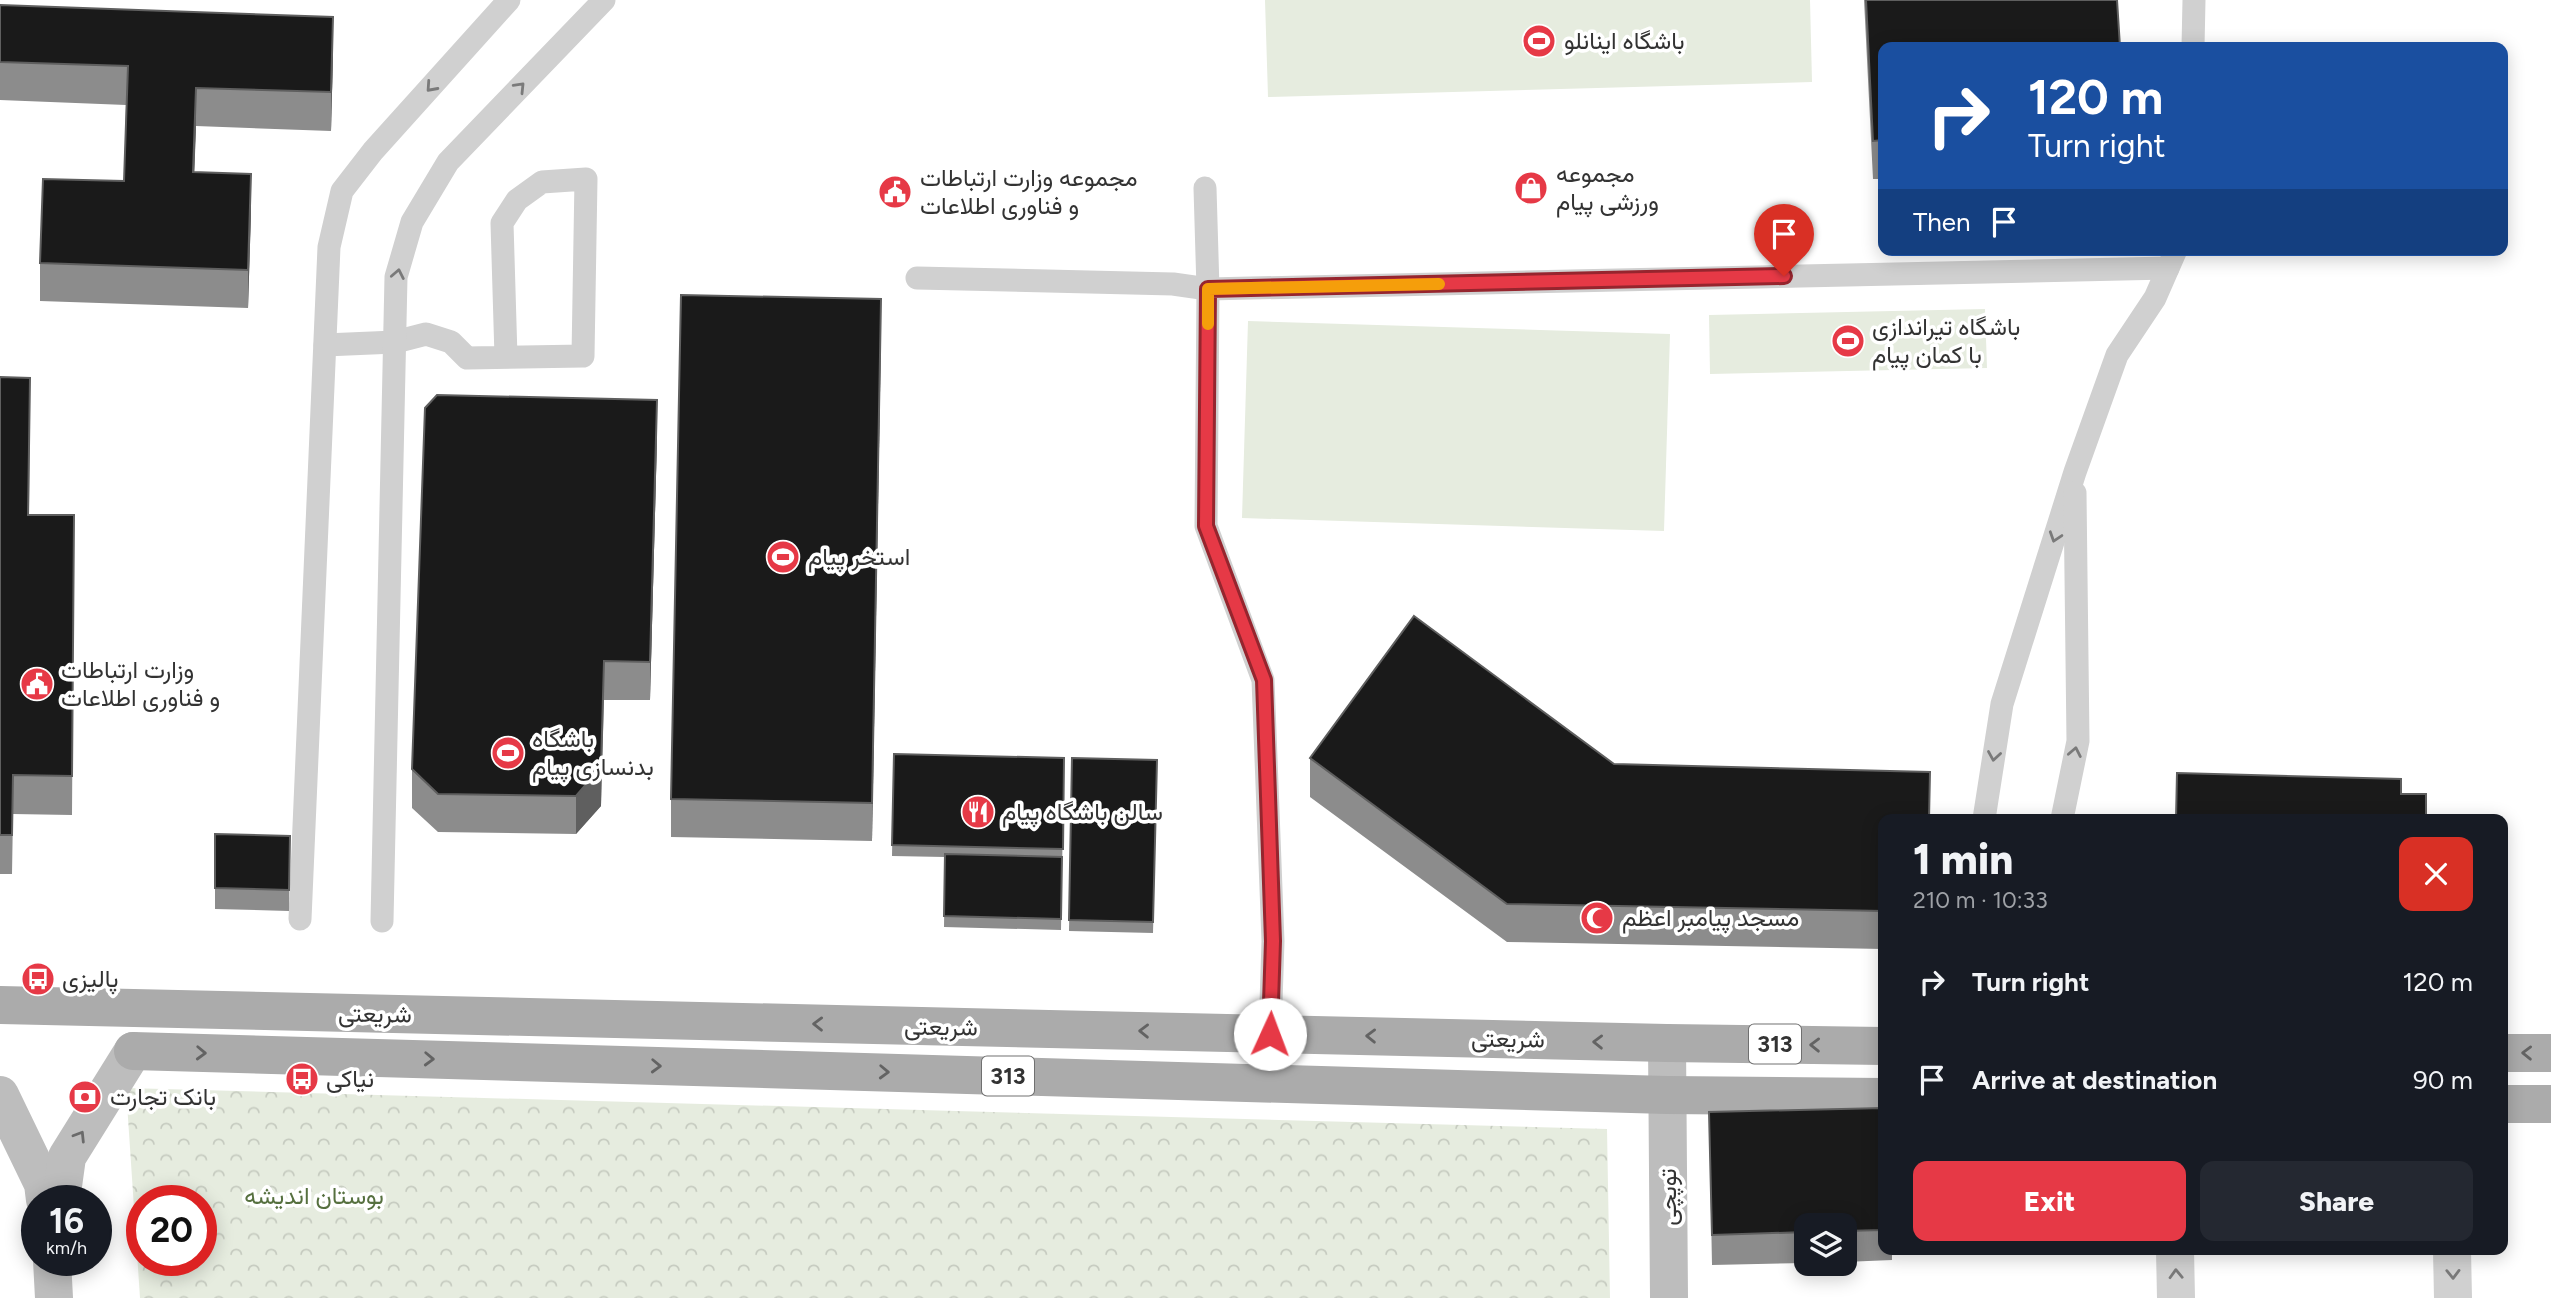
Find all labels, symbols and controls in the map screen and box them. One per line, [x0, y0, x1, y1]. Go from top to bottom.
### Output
sports icon: باشگاه اینانلو [1520, 22, 1558, 60]
place label: باشگاه اینانلو [1564, 26, 1685, 56]
text: 120 m [2028, 67, 2163, 126]
icon: right [1913, 70, 2004, 161]
one-way arrow [426, 79, 439, 92]
one-way arrow [512, 83, 525, 96]
text: Turn right [2028, 127, 2166, 165]
place label: مجموعه ورزشی پیام [1556, 159, 1659, 218]
place label: مجموعه وزارت ارتباطات و فناوری اطلاعات [920, 163, 1138, 221]
shop icon: مجموعه ورزشی پیام [1512, 169, 1550, 207]
public building icon: مجموعه وزارت ارتباطات و فناوری اطلاعات [876, 173, 914, 211]
icon: arrive [1985, 203, 2023, 241]
pin [1754, 204, 1814, 276]
text: Then [1913, 206, 1971, 238]
icon: arrive [1765, 215, 1803, 253]
one-way arrow [390, 268, 405, 280]
place label: باشگاه تیراندازی با کمان پیام [1872, 312, 2020, 371]
sports icon: باشگاه تیراندازی با کمان پیام [1829, 322, 1867, 360]
one-way arrow [2048, 531, 2063, 543]
sports icon: استخر پیام [764, 538, 802, 576]
place label: استخر پیام [808, 542, 910, 573]
place label: وزارت ارتباطات و فناوری اطلاعات [61, 655, 220, 713]
public building icon: وزارت ارتباطات و فناوری اطلاعات [18, 665, 56, 703]
place label: باشگاه بدنسازی پیام [532, 724, 654, 783]
sports icon: باشگاه بدنسازی پیام [489, 734, 527, 772]
one-way arrow [2067, 746, 2082, 758]
one-way arrow [1986, 750, 2001, 762]
restaurant icon: سالن باشگاه پیام [959, 793, 997, 831]
place label: سالن باشگاه پیام [1002, 797, 1163, 828]
text: 1 min [1913, 834, 2013, 885]
button: close [2399, 837, 2473, 911]
text: 210 m · 10:33 [1913, 886, 2048, 914]
mosque icon: مسجد پیامبر اعظم [1578, 899, 1616, 937]
place label: مسجد پیامبر اعظم [1622, 903, 1799, 934]
bus stop icon: پالیزی [19, 960, 57, 998]
icon: right [1913, 963, 1951, 1001]
place label: پالیزی [62, 964, 118, 995]
text: Turn right [1972, 966, 2089, 998]
text: 120 m [2403, 966, 2473, 998]
position arrow [1233, 997, 1307, 1071]
street label: شریعتی [338, 998, 412, 1030]
street label: شریعتی [904, 1011, 978, 1043]
one-way arrow [812, 1016, 823, 1032]
street label: شریعتی [1471, 1023, 1545, 1055]
one-way arrow [1138, 1024, 1149, 1039]
road number: 313 [1749, 1024, 1801, 1064]
one-way arrow [1365, 1029, 1376, 1044]
one-way arrow [1593, 1034, 1604, 1049]
one-way arrow [1809, 1037, 1820, 1053]
one-way arrow [197, 1045, 207, 1061]
one-way arrow [2521, 1045, 2532, 1061]
one-way arrow [424, 1052, 435, 1067]
road number: 313 [982, 1056, 1034, 1096]
one-way arrow [652, 1058, 662, 1074]
bus stop icon: نیاکی [283, 1060, 321, 1098]
icon: arrive [1913, 1061, 1951, 1099]
place label: نیاکی [326, 1064, 374, 1093]
text: Arrive at destination [1972, 1064, 2217, 1096]
text: 90 m [2413, 1064, 2473, 1096]
one-way arrow [878, 1065, 889, 1080]
bank icon: بانک تجارت [66, 1078, 104, 1116]
place label: بانک تجارت [110, 1082, 216, 1112]
one-way arrow [71, 1131, 84, 1144]
button: Exit [1913, 1161, 2186, 1241]
button: Share [2200, 1161, 2473, 1241]
street label: توپچی [1653, 1168, 1684, 1226]
park label: بوستان اندیشه [244, 1181, 384, 1211]
speed limit sign: 20 [126, 1185, 217, 1276]
text: 16 [49, 1200, 84, 1242]
map controls [1794, 1213, 1857, 1276]
button: layers [1794, 1213, 1857, 1276]
text: km/h [46, 1237, 87, 1259]
one-way arrow [2168, 1268, 2183, 1279]
one-way arrow [2445, 1269, 2461, 1280]

